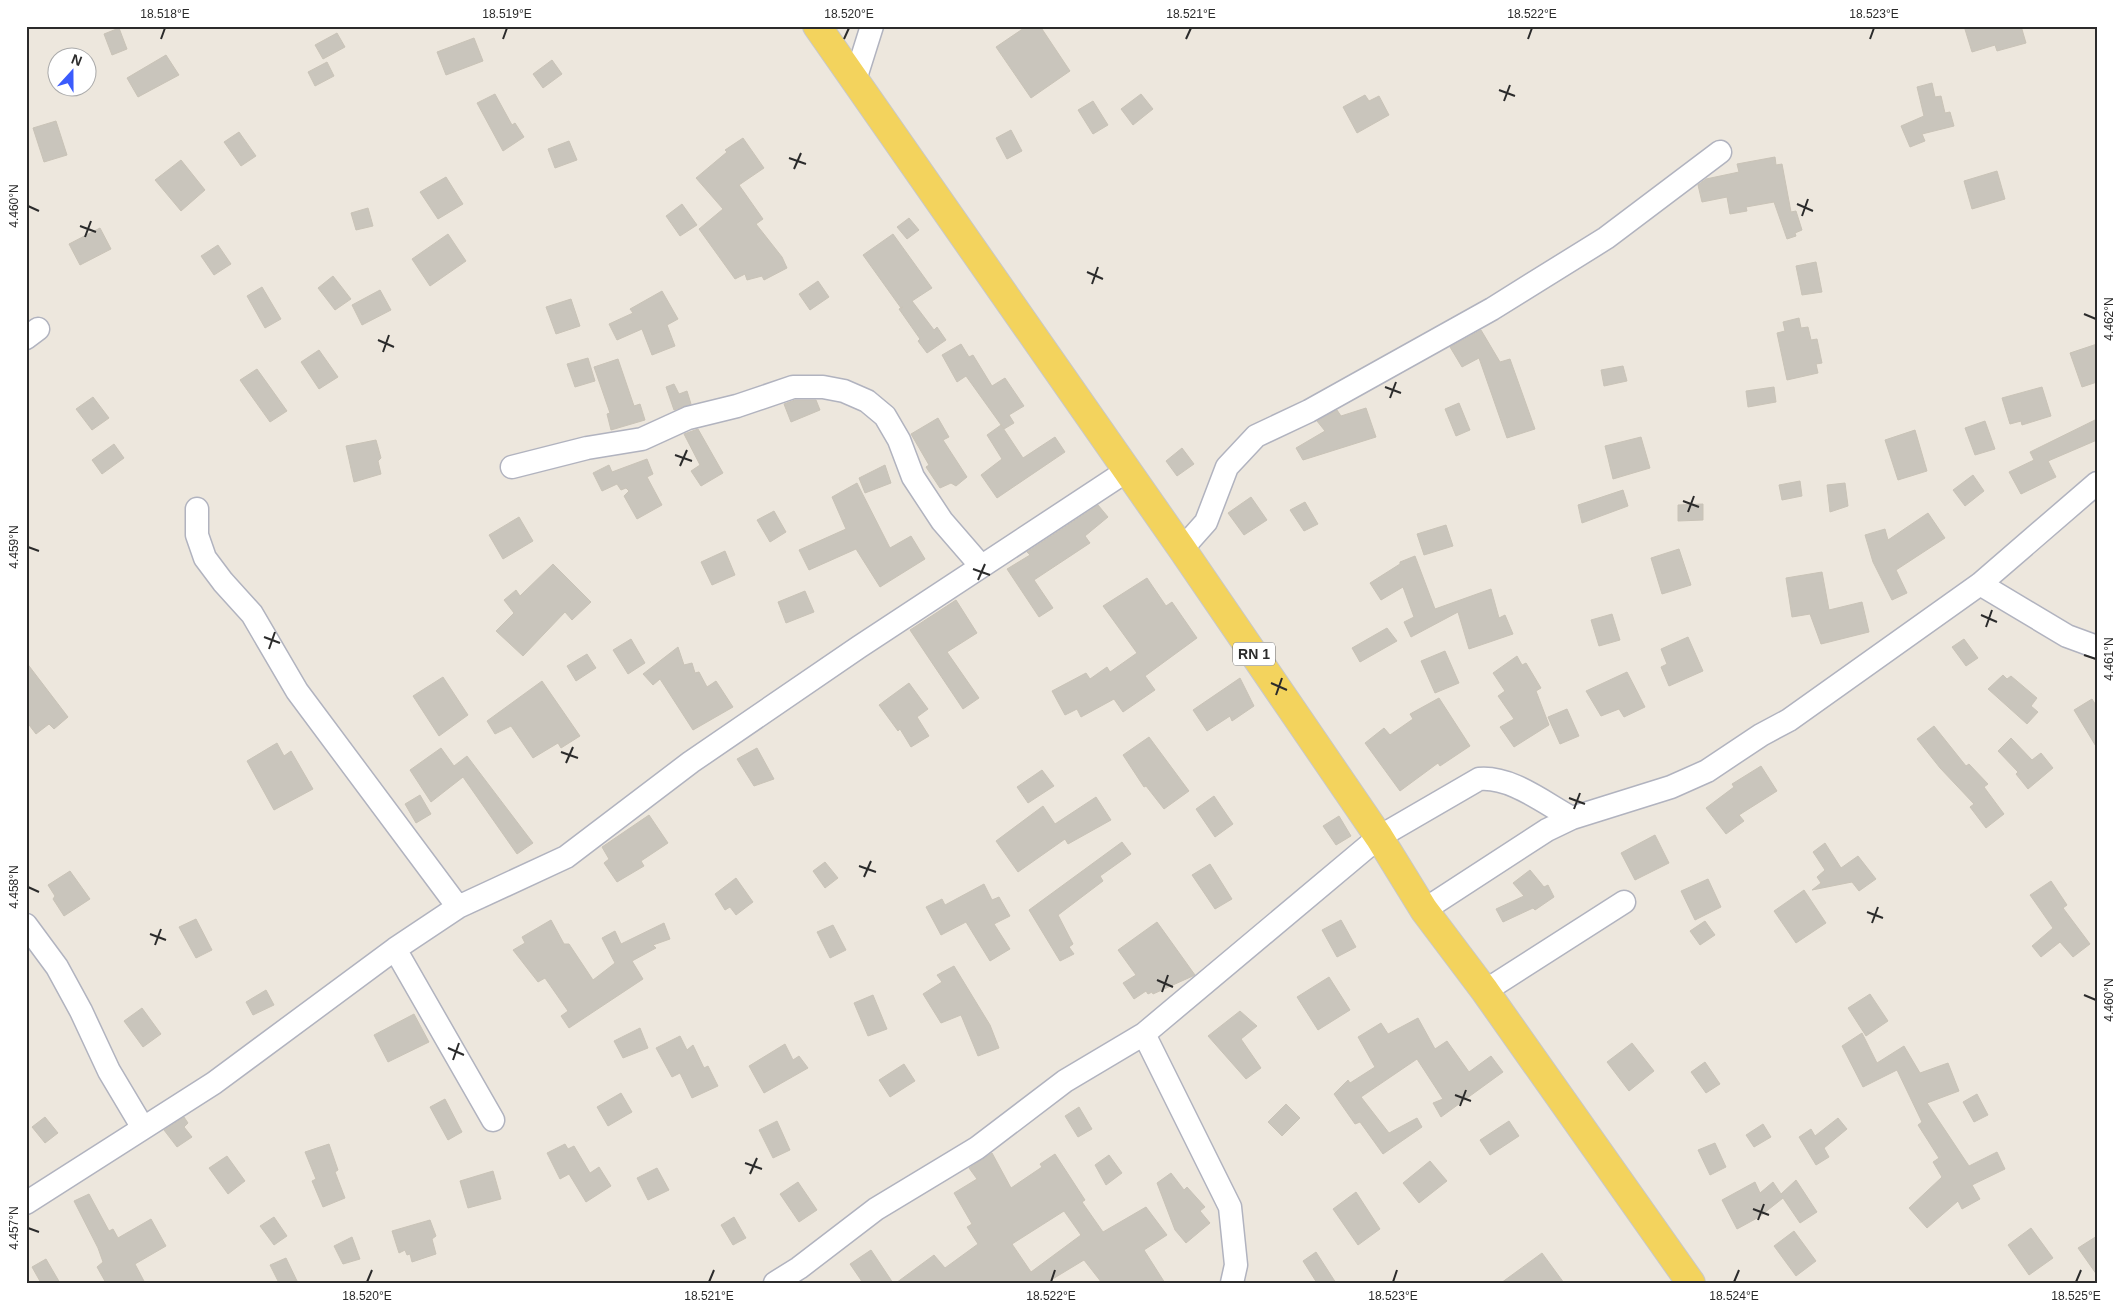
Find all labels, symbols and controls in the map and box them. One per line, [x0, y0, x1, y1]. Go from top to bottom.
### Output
text: 18.518°E [140, 7, 190, 21]
text: 18.519°E [482, 7, 532, 21]
text: 18.520°E [824, 7, 874, 21]
text: 18.521°E [1166, 7, 1216, 21]
text: 18.522°E [1507, 7, 1557, 21]
text: 18.523°E [1849, 7, 1899, 21]
north arrow [48, 48, 98, 98]
text: N [69, 51, 84, 69]
text: 4.460°N [7, 184, 21, 228]
text: 4.462°N [2102, 297, 2116, 341]
text: 4.459°N [7, 525, 21, 569]
text: 4.461°N [2102, 637, 2116, 681]
road number: RN 1 [1233, 642, 1275, 666]
text: 4.458°N [7, 865, 21, 909]
text: 4.460°N [2102, 978, 2116, 1022]
text: 4.457°N [7, 1206, 21, 1250]
text: 18.520°E [342, 1289, 392, 1303]
text: 18.521°E [684, 1289, 734, 1303]
text: 18.522°E [1026, 1289, 1076, 1303]
text: 18.523°E [1368, 1289, 1418, 1303]
text: 18.524°E [1709, 1289, 1759, 1303]
text: 18.525°E [2051, 1289, 2101, 1303]

